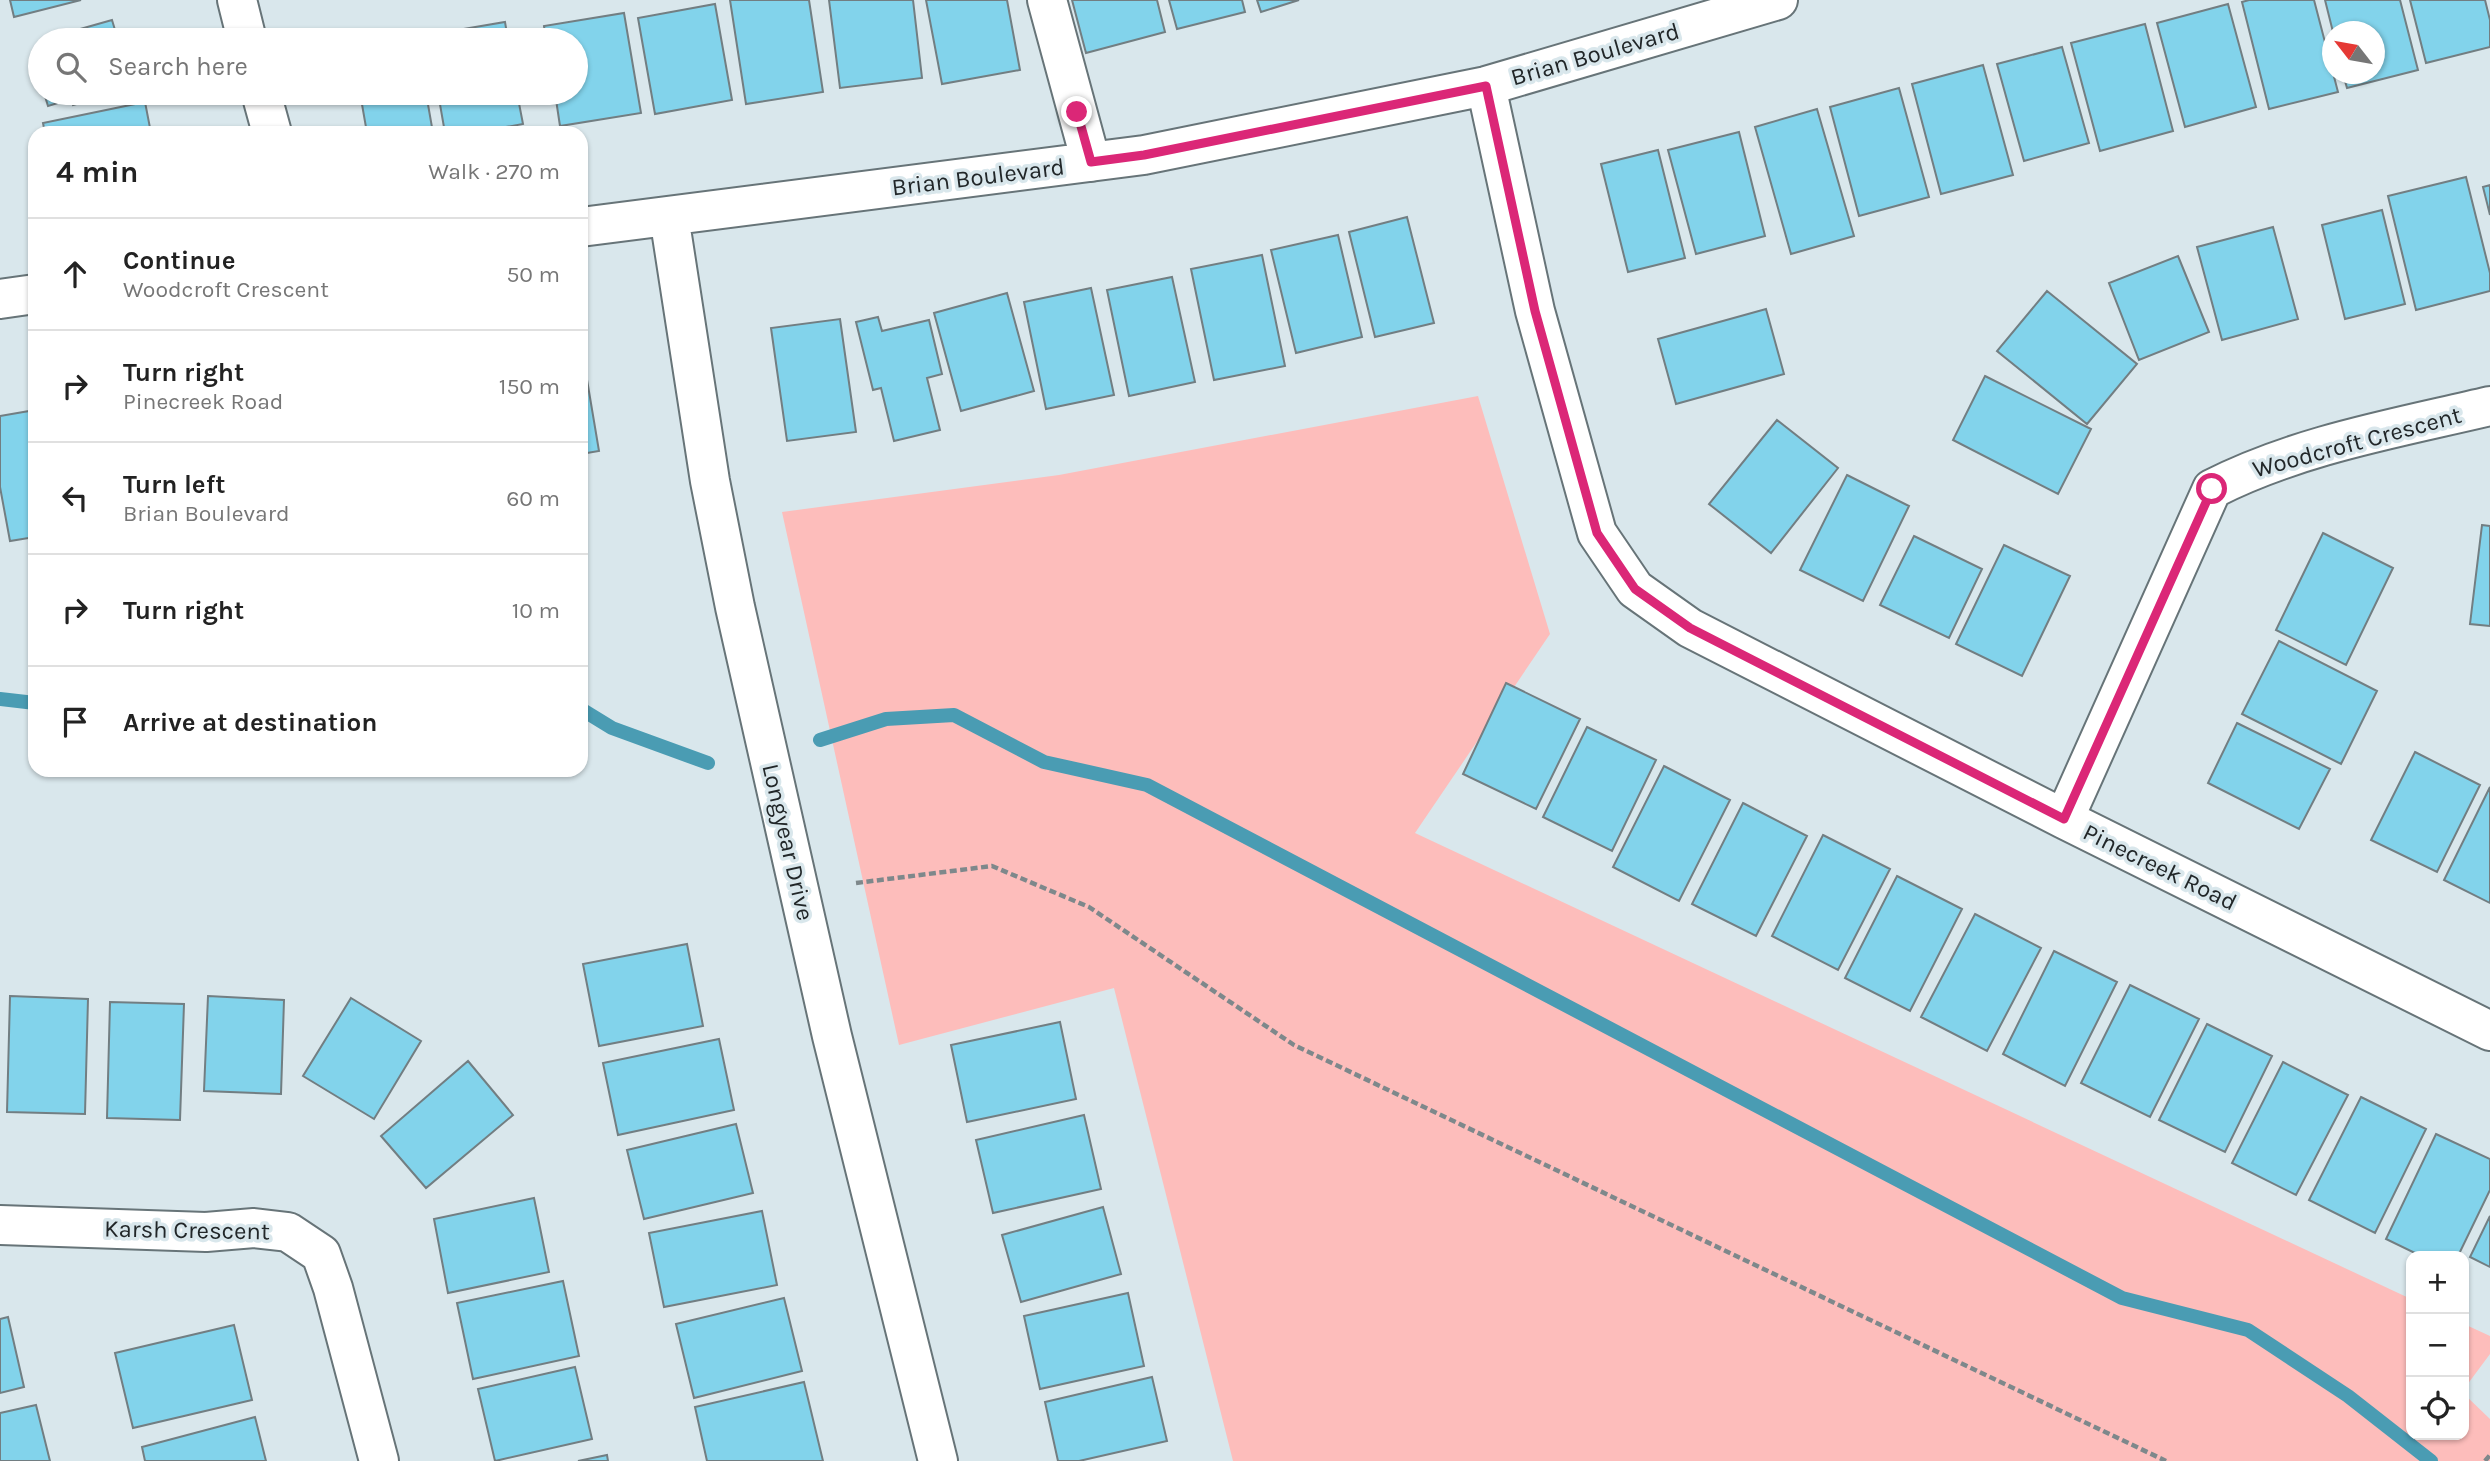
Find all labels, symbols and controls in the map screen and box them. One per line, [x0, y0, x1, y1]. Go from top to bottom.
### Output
street label: Brian Boulevard [1508, 17, 1682, 91]
north arrow [2322, 21, 2385, 84]
search box [28, 28, 588, 105]
icon: search [52, 48, 90, 86]
text: Search here [108, 51, 248, 82]
route end [1061, 96, 1092, 127]
street label: Brian Boulevard [890, 153, 1066, 201]
text: 4 min [56, 154, 138, 190]
text: Walk · 270 m [428, 158, 560, 185]
text: Continue [123, 245, 235, 276]
icon: ahead [56, 255, 94, 293]
text: 50 m [506, 261, 560, 288]
text: Woodcroft Crescent [123, 276, 329, 303]
text: Turn right [123, 357, 244, 388]
icon: right [56, 367, 94, 405]
text: 150 m [499, 373, 560, 400]
text: Pinecreek Road [123, 388, 283, 415]
street label: Woodcroft Crescent [2250, 401, 2464, 483]
text: Turn left [123, 469, 225, 500]
route start [2196, 473, 2227, 504]
icon: left [56, 479, 94, 517]
text: 60 m [506, 485, 560, 512]
text: Brian Boulevard [123, 500, 290, 527]
icon: right [56, 591, 94, 629]
text: Turn right [123, 595, 244, 626]
text: 10 m [512, 597, 560, 624]
icon: arrive [56, 703, 94, 741]
text: Arrive at destination [123, 707, 377, 738]
street label: Longyear Drive [756, 761, 820, 923]
street label: Pinecreek Road [2079, 818, 2241, 916]
street label: Karsh Crescent [104, 1215, 270, 1245]
map controls [2406, 1251, 2469, 1440]
button: + [2406, 1251, 2469, 1314]
button: − [2406, 1314, 2469, 1377]
button: locate [2406, 1377, 2469, 1440]

